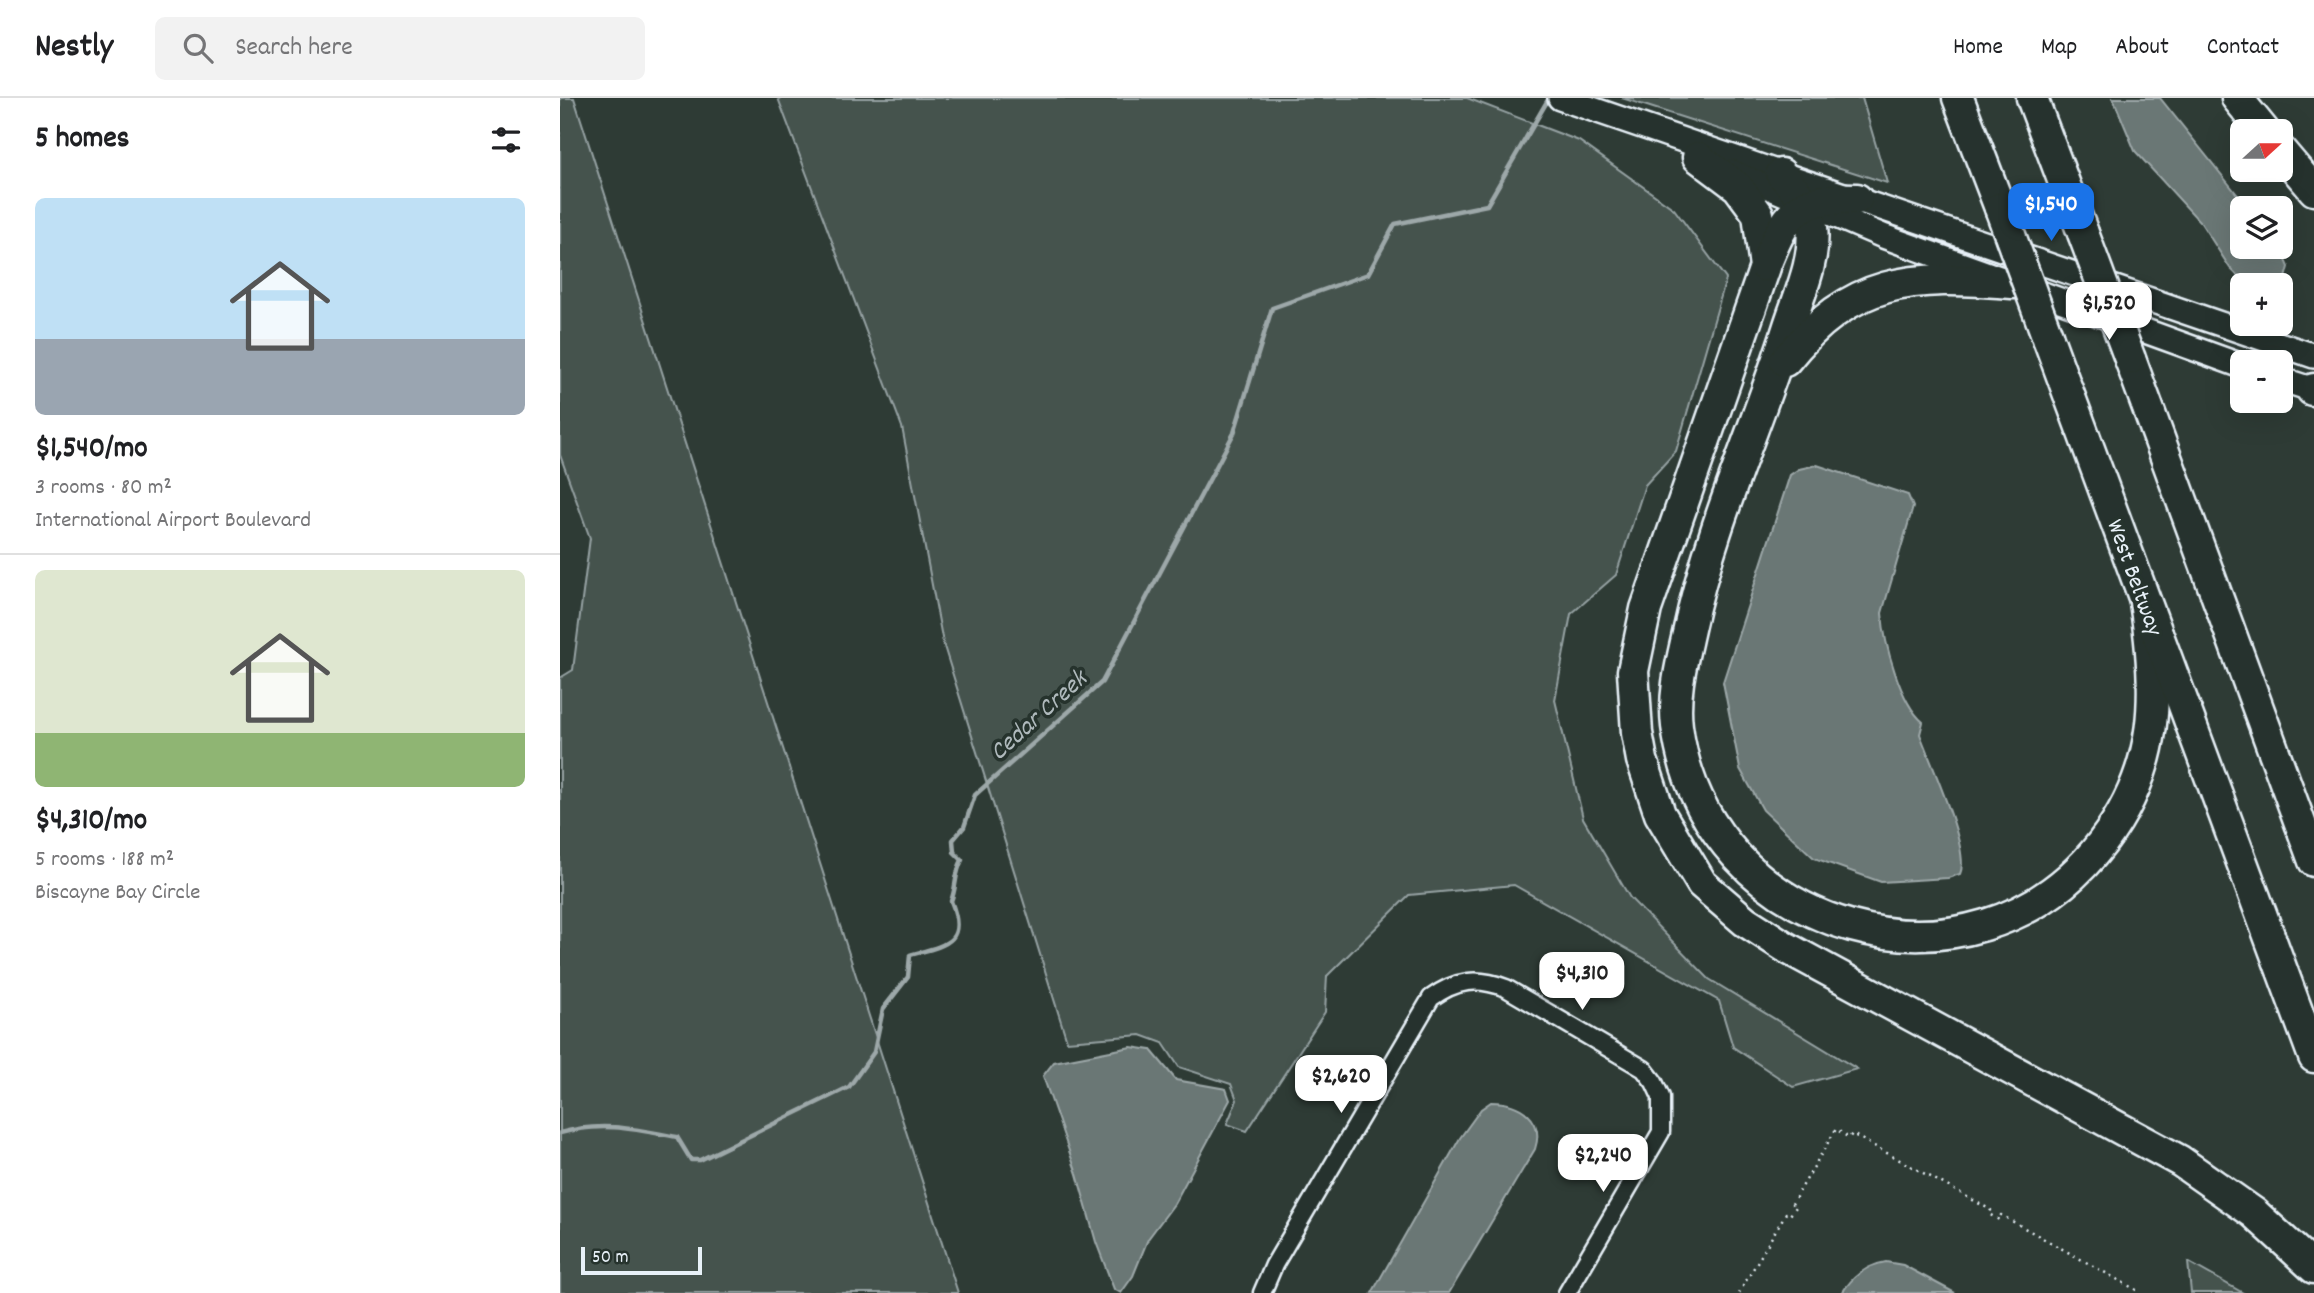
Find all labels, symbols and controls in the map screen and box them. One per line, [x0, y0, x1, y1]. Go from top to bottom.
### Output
search box [155, 17, 645, 80]
text: Nestly [35, 25, 113, 72]
icon: search [179, 29, 217, 67]
text: Search here [235, 30, 353, 67]
text: Home [1953, 31, 2003, 65]
text: Map [2041, 31, 2077, 65]
text: About [2115, 31, 2169, 65]
text: Contact [2207, 31, 2279, 65]
text: 5 homes [35, 119, 129, 162]
north arrow [2230, 119, 2292, 182]
map controls [2230, 119, 2293, 413]
icon: filters [487, 121, 525, 159]
pin: $1,540 [1994, 184, 2108, 243]
text: $1,540 [2024, 189, 2078, 222]
button: layers [2230, 196, 2293, 259]
icon: home [217, 243, 343, 369]
button: + [2230, 273, 2293, 336]
pin: $1,520 [2052, 282, 2166, 342]
text: $1,520 [2082, 288, 2136, 321]
button: − [2230, 350, 2293, 413]
text: $1,540/mo [35, 429, 148, 472]
text: 3 rooms · 80 m² [35, 472, 172, 505]
text: International Airport Boulevard [35, 505, 311, 538]
street label: West Beltway [2096, 515, 2170, 642]
icon: home [217, 615, 343, 741]
water label: Cedar Creek [982, 661, 1098, 771]
text: $4,310/mo [35, 801, 147, 844]
text: 5 rooms · 188 m² [35, 844, 174, 877]
text: Biscayne Bay Circle [35, 877, 200, 910]
pin: $4,310 [1525, 953, 1639, 1012]
text: $4,310 [1555, 958, 1609, 991]
pin: $2,620 [1284, 1056, 1398, 1115]
text: $2,620 [1311, 1061, 1371, 1094]
pin: $2,240 [1546, 1134, 1660, 1194]
text: $2,240 [1574, 1140, 1632, 1173]
scale bar [581, 1244, 702, 1276]
text: 50 m [592, 1245, 629, 1272]

